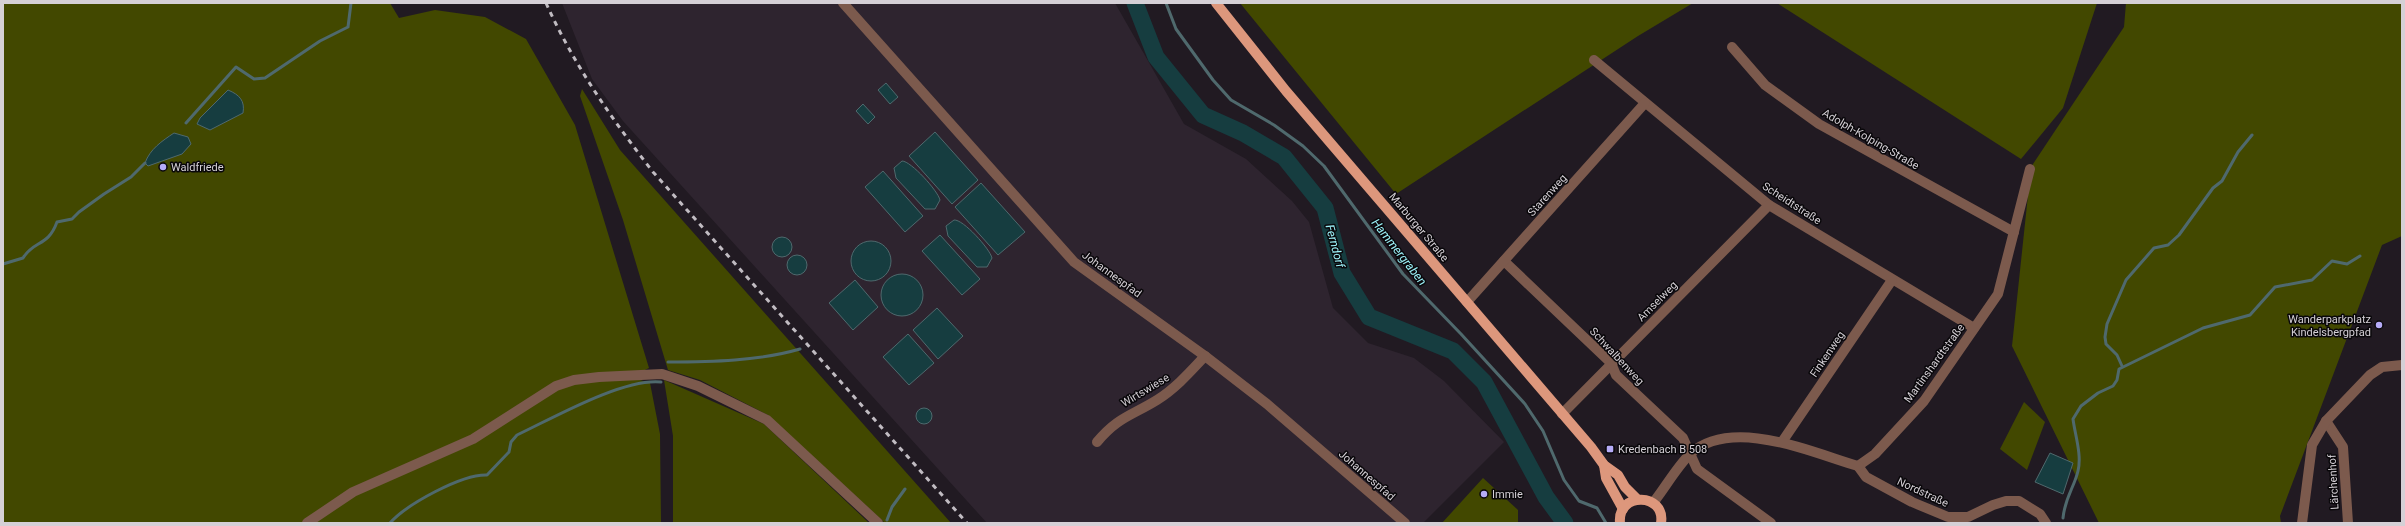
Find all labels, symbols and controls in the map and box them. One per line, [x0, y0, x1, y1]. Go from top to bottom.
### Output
street label: Adolph-Kolping-Straße [1820, 106, 1922, 173]
place label: Waldfriede [171, 161, 224, 174]
marker: Waldfriede [158, 162, 168, 172]
street label: Starenweg [1525, 172, 1570, 219]
street label: Scheidtstraße [1760, 180, 1824, 227]
street label: Marburger Straße [1386, 190, 1451, 264]
water label: Hammergraben [1369, 216, 1429, 288]
water label: Ferndorf [1323, 223, 1348, 270]
street label: Johannespfad [1079, 249, 1144, 300]
street label: Amselweg [1635, 279, 1680, 324]
place label: Wanderparkplatz Kindelsbergpfad [2288, 313, 2372, 339]
marker: Wanderparkplatz Kindelsbergpfad [2374, 320, 2384, 330]
street label: Martinshardtstraße [1901, 321, 1967, 405]
street label: Schwalbenweg [1587, 325, 1646, 388]
street label: Finkenweg [1807, 329, 1847, 380]
street label: Wirtswiese [1119, 371, 1172, 410]
place label: Kredenbach B 508 [1618, 443, 1707, 456]
marker: Kredenbach B 508 [1605, 444, 1615, 454]
street label: Johannespfad [1336, 447, 1397, 503]
street label: Lärchenhof [2326, 454, 2341, 510]
street label: Nordstraße [1895, 475, 1951, 510]
place label: Immie [1492, 488, 1523, 501]
marker: Immie [1479, 489, 1489, 499]

